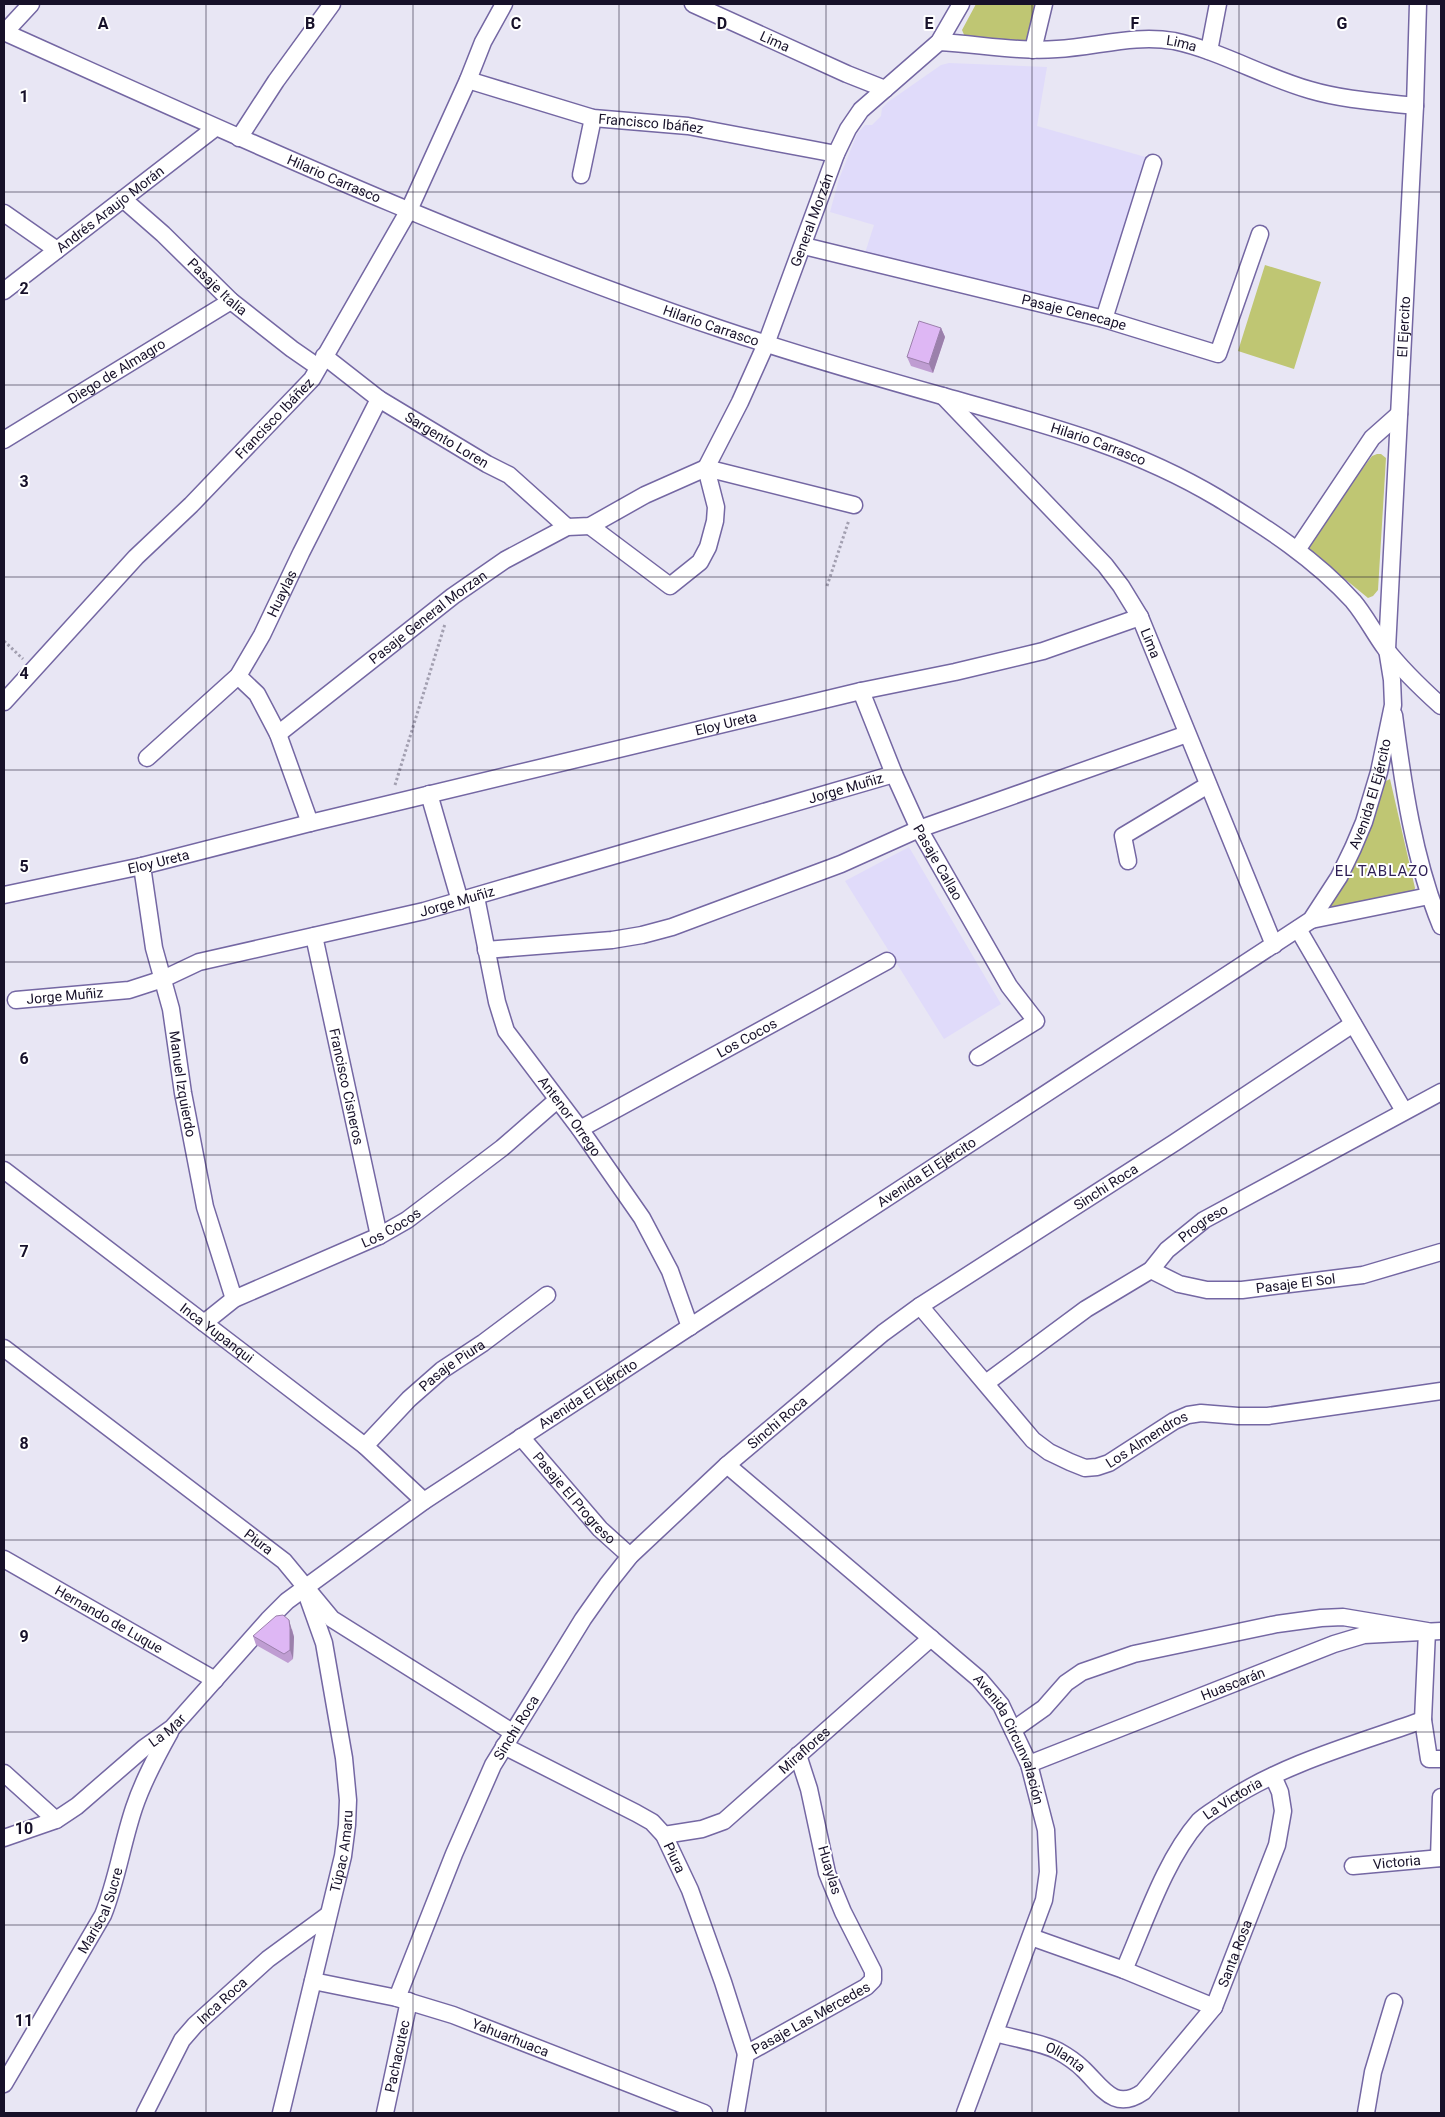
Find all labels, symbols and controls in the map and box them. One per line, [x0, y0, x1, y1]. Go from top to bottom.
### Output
text: A [98, 14, 109, 33]
text: B [305, 14, 315, 33]
text: C [511, 14, 521, 33]
text: D [717, 14, 727, 33]
text: E [925, 14, 934, 33]
text: F [1131, 14, 1140, 33]
text: G [1337, 14, 1348, 33]
street label: Lima [758, 28, 792, 55]
street label: Lima [1165, 32, 1199, 55]
text: 1 [19, 87, 29, 106]
street label: Francisco Ibáñez [598, 110, 705, 137]
street label: Hilario Carrasco [285, 151, 383, 206]
street label: Andrés Araujo Morán [53, 163, 167, 256]
street label: General Morzán [787, 171, 836, 269]
street label: Pasaje Italia [184, 255, 250, 319]
text: 2 [19, 279, 29, 298]
street label: Pasaje Cenecape [1020, 291, 1128, 333]
street label: El Ejercito [1394, 296, 1413, 358]
street label: Hilario Carrasco [661, 302, 761, 349]
street label: Diego de Almagro [65, 335, 168, 407]
street label: Francisco Ibáñez [232, 375, 317, 462]
street label: Sargento Loren [402, 409, 492, 471]
street label: Hilario Carrasco [1049, 419, 1149, 468]
text: 3 [19, 472, 29, 491]
street label: Huaylas [264, 567, 300, 620]
street label: Pasaje General Morzan [366, 567, 490, 667]
street label: Lima [1137, 626, 1164, 660]
text: 4 [19, 664, 29, 683]
street label: Eloy Ureta [693, 708, 758, 738]
street label: Avenida El Ejército [1345, 737, 1394, 851]
street label: Jorge Muñiz [806, 770, 885, 807]
street label: Pasaje Callao [910, 821, 966, 903]
street label: Eloy Ureta [126, 846, 191, 877]
text: 5 [19, 857, 29, 876]
district label: EL TABLAZO [1335, 862, 1429, 880]
street label: Jorge Muñiz [418, 883, 496, 920]
street label: Jorge Muñiz [26, 984, 104, 1007]
street label: Los Cocos [714, 1015, 779, 1061]
street label: Francisco Cisneros [326, 1027, 367, 1146]
street label: Manuel Izquierdo [166, 1030, 199, 1138]
text: 6 [19, 1049, 29, 1068]
street label: Antenor Orrego [535, 1073, 604, 1159]
street label: Avenida El Ejército [874, 1134, 979, 1210]
street label: Sinchi Roca [1071, 1160, 1141, 1213]
street label: Progreso [1175, 1201, 1231, 1246]
street label: Los Cocos [359, 1204, 424, 1251]
text: 7 [19, 1242, 29, 1261]
street label: Pasaje El Sol [1255, 1270, 1336, 1296]
street label: Inca Yupanqui [177, 1300, 257, 1366]
street label: Pasaje Piura [416, 1336, 488, 1395]
street label: Avenida El Ejército [535, 1356, 640, 1432]
street label: Sinchi Roca [744, 1393, 810, 1452]
street label: Los Almendros [1103, 1408, 1190, 1471]
text: 8 [19, 1434, 29, 1453]
street label: Pasaje El Progreso [530, 1449, 619, 1547]
street label: Piura [241, 1526, 276, 1558]
street label: Hernando de Luque [52, 1582, 166, 1656]
text: 9 [19, 1627, 29, 1646]
street label: Huascarán [1199, 1664, 1267, 1704]
street label: Avenida Circunvalación [970, 1671, 1047, 1806]
street label: Sinchi Roca [490, 1692, 542, 1763]
street label: La Mar [145, 1710, 189, 1750]
street label: Miraflores [775, 1723, 833, 1777]
street label: La Victoria [1200, 1774, 1265, 1823]
street label: Túpac Amaru [327, 1810, 356, 1894]
text: 10 [15, 1819, 33, 1838]
street label: Piura [661, 1840, 689, 1875]
street label: Huaylas [815, 1844, 845, 1896]
street label: Victoria [1372, 1852, 1421, 1872]
street label: Mariscal Sucre [74, 1866, 125, 1956]
street label: Santa Rosa [1215, 1917, 1255, 1989]
street label: Inca Roca [194, 1974, 250, 2027]
street label: Pasaje Las Mercedes [749, 1978, 873, 2057]
text: 11 [15, 2011, 33, 2030]
street label: Yahuarhuaca [470, 2015, 551, 2060]
street label: Pachacutec [382, 2019, 413, 2094]
street label: Ollanta [1044, 2039, 1089, 2075]

